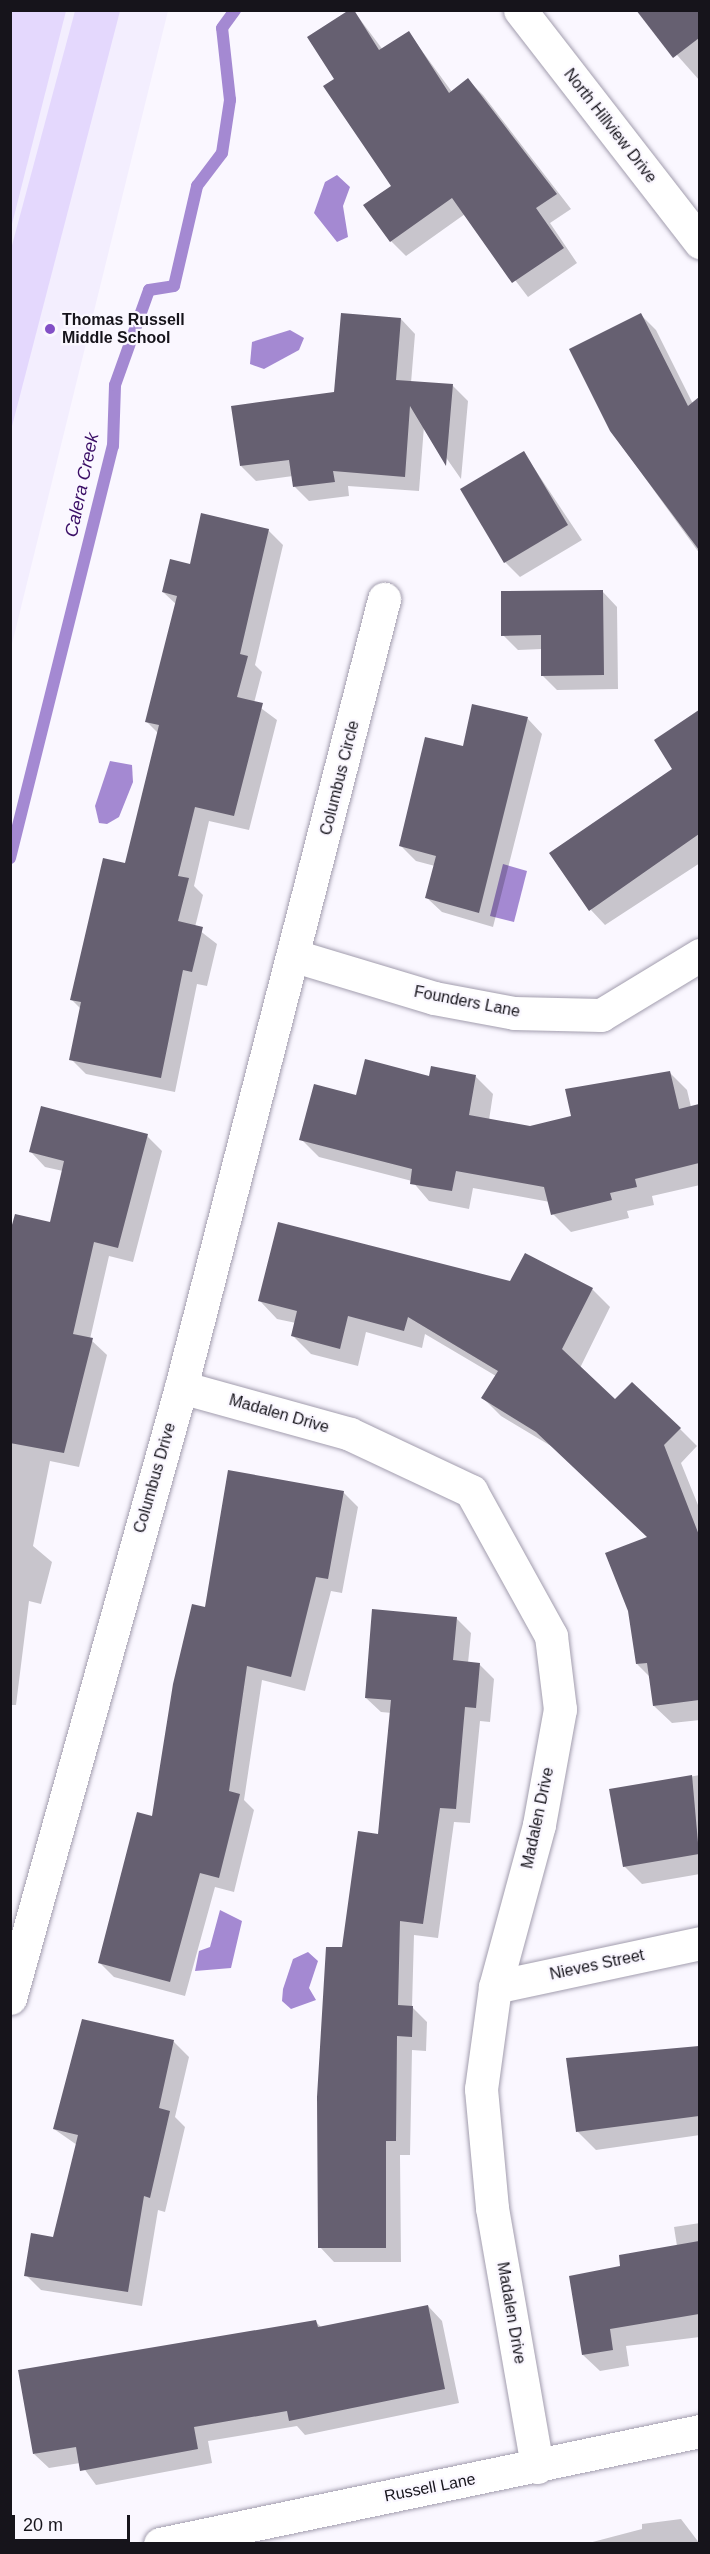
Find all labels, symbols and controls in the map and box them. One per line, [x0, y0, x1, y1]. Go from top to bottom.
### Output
street label: North Hillview Drive [559, 65, 661, 187]
place label: Thomas Russell Middle School [62, 310, 185, 348]
marker: Thomas Russell Middle School [43, 322, 57, 336]
water label: Calera Creek [60, 431, 104, 539]
street label: Columbus Circle [316, 719, 364, 837]
street label: Founders Lane [412, 982, 522, 1022]
street label: Madalen Drive [227, 1391, 331, 1437]
street label: Columbus Drive [130, 1421, 180, 1535]
street label: Madalen Drive [518, 1766, 558, 1870]
street label: Nieves Street [548, 1946, 646, 1984]
street label: Madalen Drive [493, 2261, 529, 2365]
street label: Russell Lane [383, 2470, 477, 2506]
scale bar [15, 2503, 134, 2541]
text: 20 m [23, 2515, 63, 2535]

